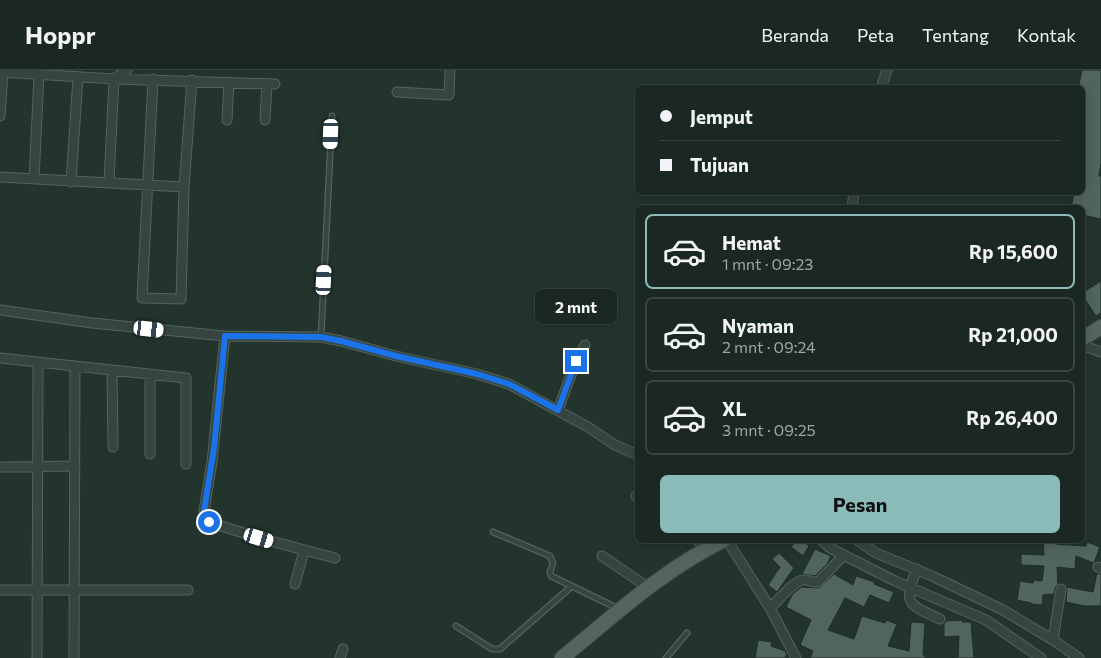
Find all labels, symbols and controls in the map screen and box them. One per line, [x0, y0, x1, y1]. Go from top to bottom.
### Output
text: Hoppr [25, 20, 96, 49]
text: Beranda [761, 24, 829, 46]
text: Peta [857, 24, 894, 46]
text: Tentang [922, 24, 989, 46]
text: Kontak [1017, 24, 1076, 46]
text: Jemput [690, 105, 753, 128]
car [322, 119, 339, 149]
text: Tujuan [690, 153, 749, 176]
icon: car [662, 229, 707, 274]
text: Hemat [722, 231, 781, 254]
text: Rp 15,600 [969, 240, 1058, 263]
text: 1 mnt · 09:23 [722, 254, 813, 273]
car [315, 265, 332, 295]
callout: 2 mnt [535, 288, 617, 324]
text: 2 mnt [555, 297, 597, 316]
icon: car [662, 312, 707, 357]
text: Nyaman [722, 314, 794, 337]
car [133, 320, 164, 338]
text: Rp 21,000 [968, 323, 1058, 346]
text: 2 mnt · 09:24 [722, 337, 816, 356]
route end [565, 350, 587, 372]
icon: car [662, 395, 707, 440]
text: XL [722, 397, 747, 420]
text: Rp 26,400 [966, 406, 1058, 429]
text: 3 mnt · 09:25 [722, 420, 816, 439]
button: Pesan [660, 475, 1060, 533]
route start [198, 511, 220, 533]
car [242, 526, 275, 550]

